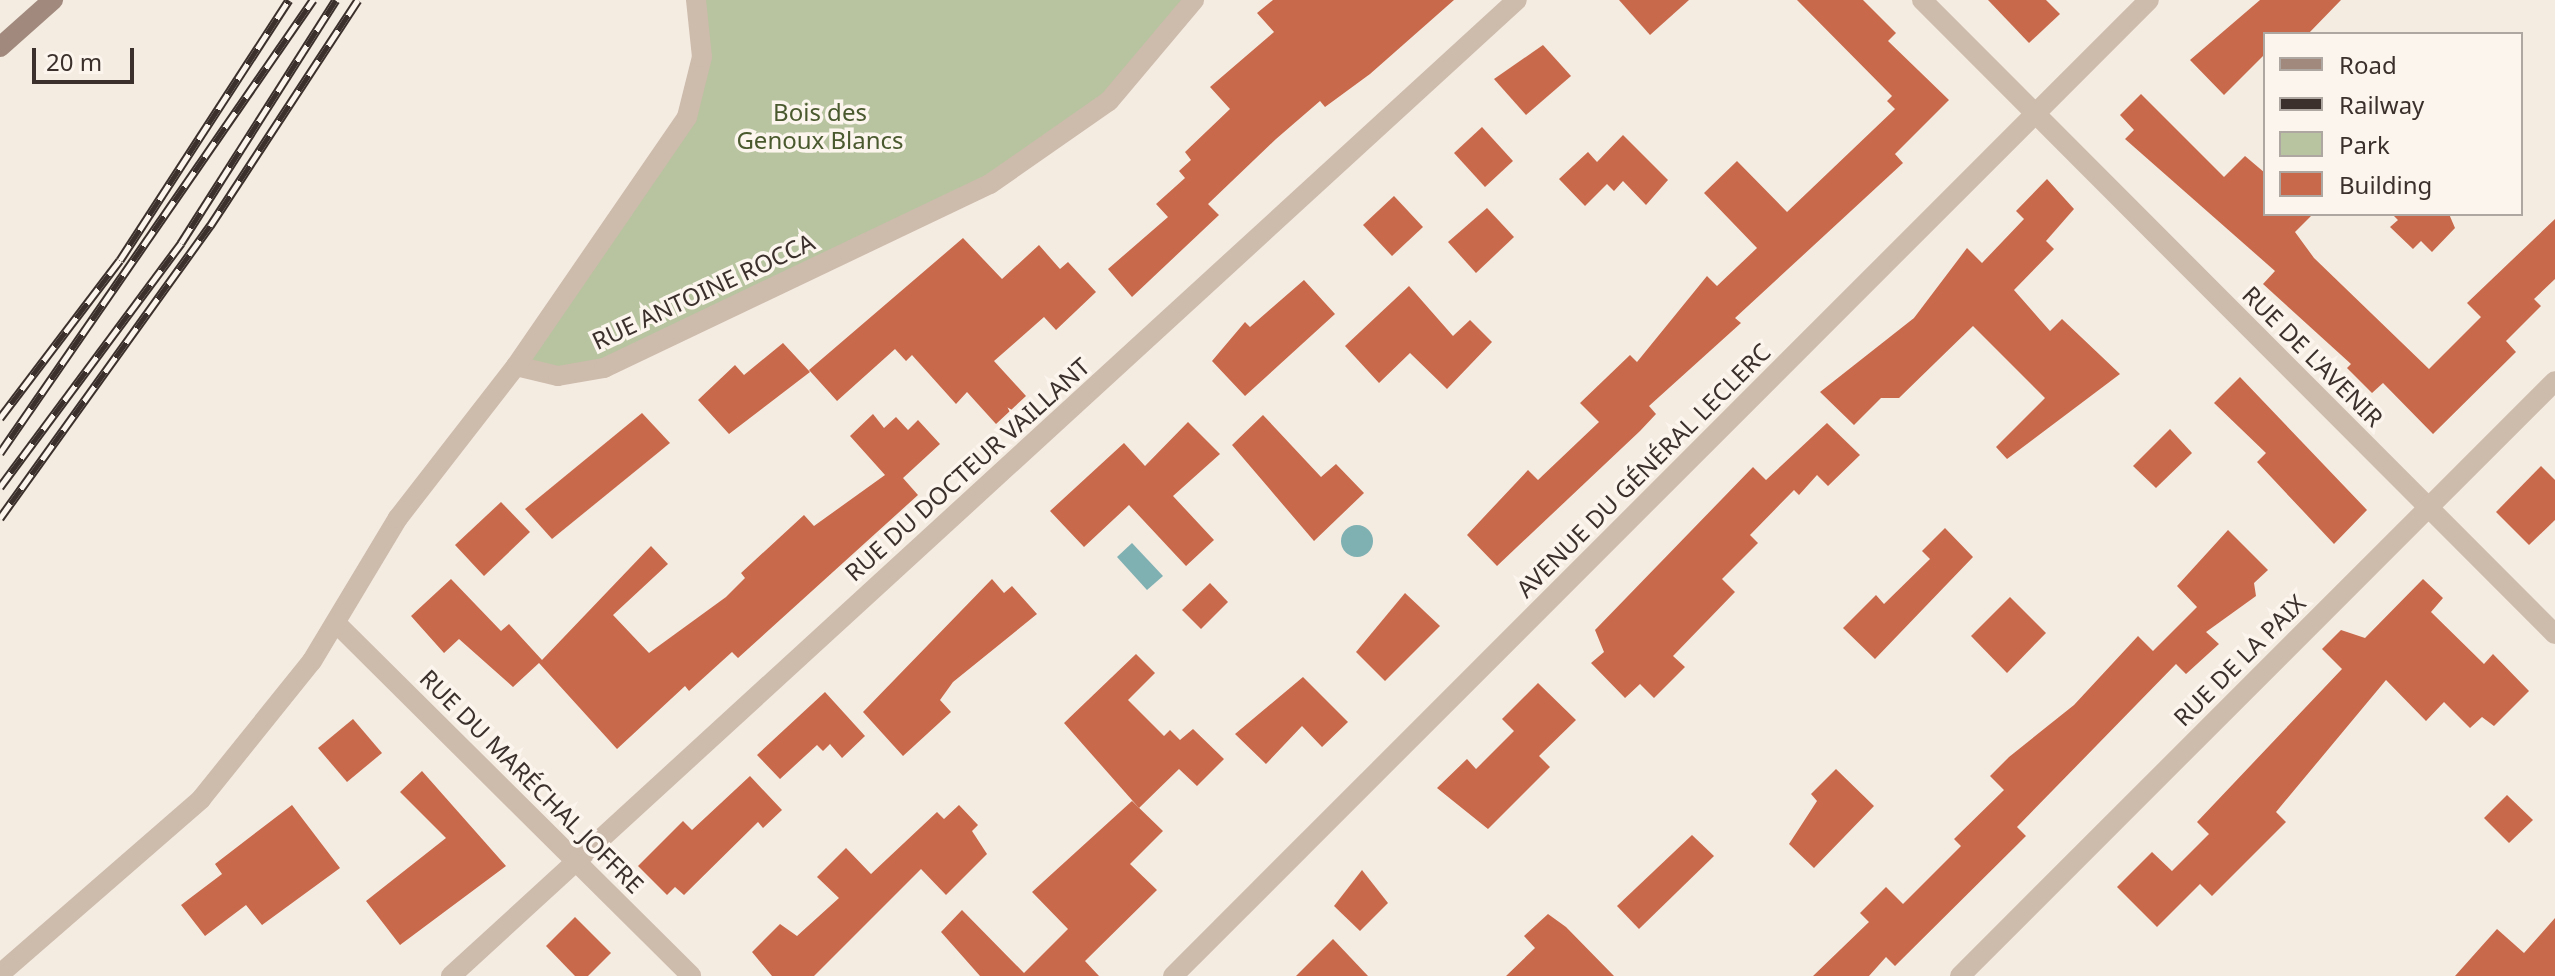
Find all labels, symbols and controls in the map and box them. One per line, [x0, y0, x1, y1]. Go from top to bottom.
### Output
scale bar [36, 32, 138, 82]
legend [2263, 32, 2523, 216]
text: 20 m [46, 45, 102, 78]
text: Road [2339, 48, 2397, 81]
text: Railway [2339, 88, 2424, 121]
park label: Bois des Genoux Blancs [736, 98, 904, 154]
text: Park [2339, 128, 2390, 161]
text: Building [2339, 168, 2432, 201]
street label: RUE ANTOINE ROCCA [587, 227, 819, 355]
street label: RUE DE L'AVENIR [2237, 280, 2389, 432]
street label: AVENUE DU GÉNÉRAL LECLERC [1510, 337, 1776, 603]
street label: RUE DU DOCTEUR VAILLANT [839, 352, 1095, 586]
street label: RUE DE LA PAIX [2167, 588, 2311, 732]
street label: RUE DU MARÉCHAL JOFFRE [414, 663, 650, 899]

